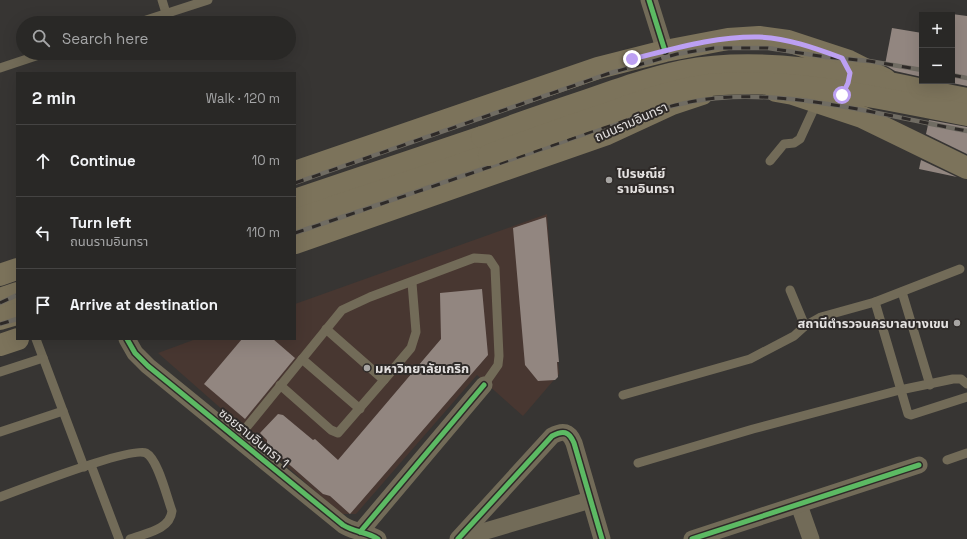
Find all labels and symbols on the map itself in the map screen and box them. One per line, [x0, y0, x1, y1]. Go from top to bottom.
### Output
route end [623, 50, 641, 68]
route start [833, 86, 851, 104]
street label: ถนนรามอินทรา [592, 98, 670, 146]
place label: ไปรษณีย์ รามอินทรา [617, 165, 675, 197]
marker: ไปรษณีย์ รามอินทรา [604, 175, 614, 185]
place label: สถานีตำรวจนครบาลบางเขน [798, 315, 949, 332]
marker: สถานีตำรวจนครบาลบางเขน [952, 318, 962, 328]
place label: มหาวิทยาลัยเกริก [375, 360, 469, 377]
marker: มหาวิทยาลัยเกริก [362, 363, 372, 373]
street label: ซอยรามอินทรา 1 [215, 404, 293, 472]

